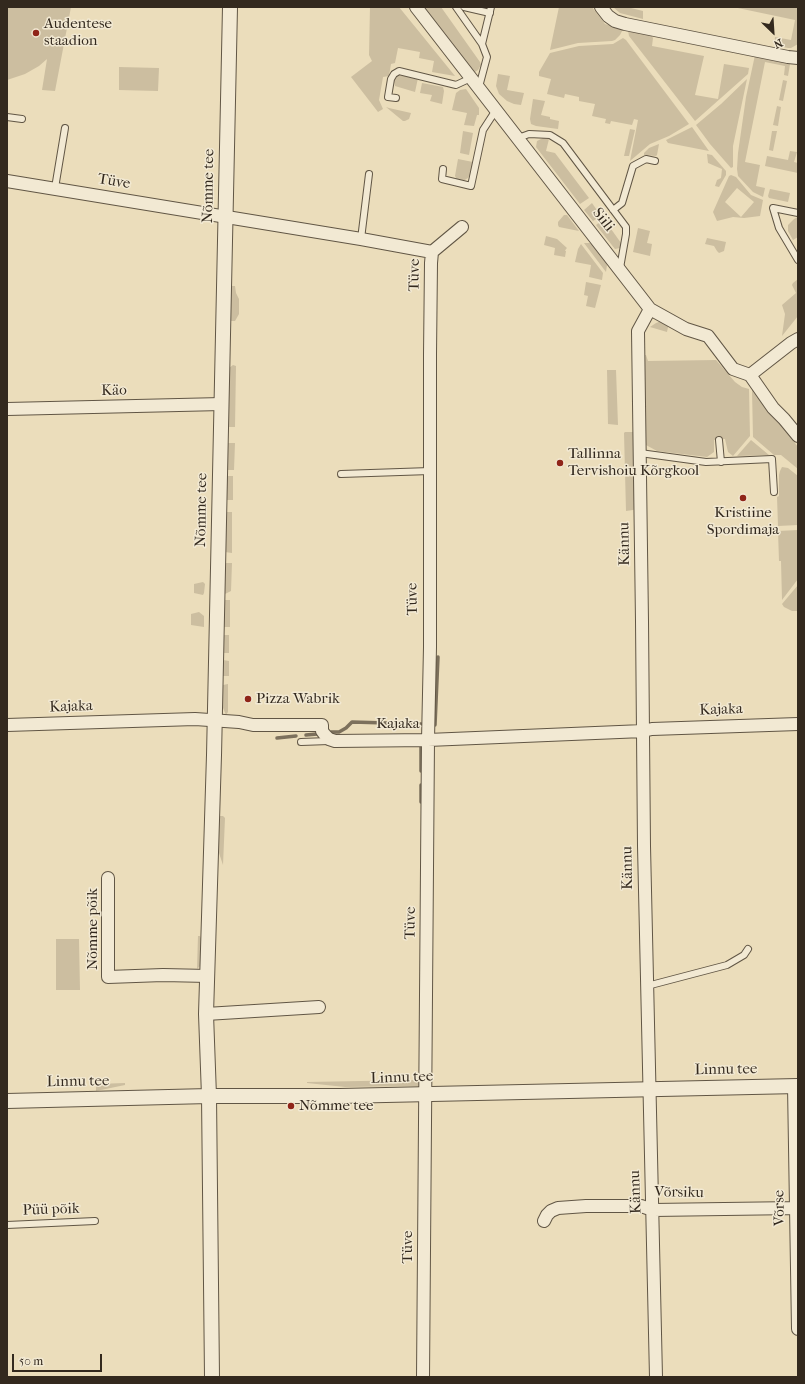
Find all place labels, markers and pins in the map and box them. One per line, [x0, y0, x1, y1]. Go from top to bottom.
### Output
place label: Audentese staadion [44, 15, 112, 50]
marker: Audentese staadion [31, 28, 41, 38]
place label: Tallinna Tervishoiu Kõrgkool [568, 445, 699, 480]
marker: Tallinna Tervishoiu Kõrgkool [555, 458, 565, 468]
marker: Kristiine Spordimaja [738, 493, 748, 503]
place label: Kristiine Spordimaja [707, 504, 779, 539]
place label: Pizza Wabrik [256, 690, 340, 708]
marker: Pizza Wabrik [243, 694, 253, 704]
place label: Nõmme tee [299, 1097, 373, 1115]
marker: Nõmme tee [286, 1101, 296, 1111]

